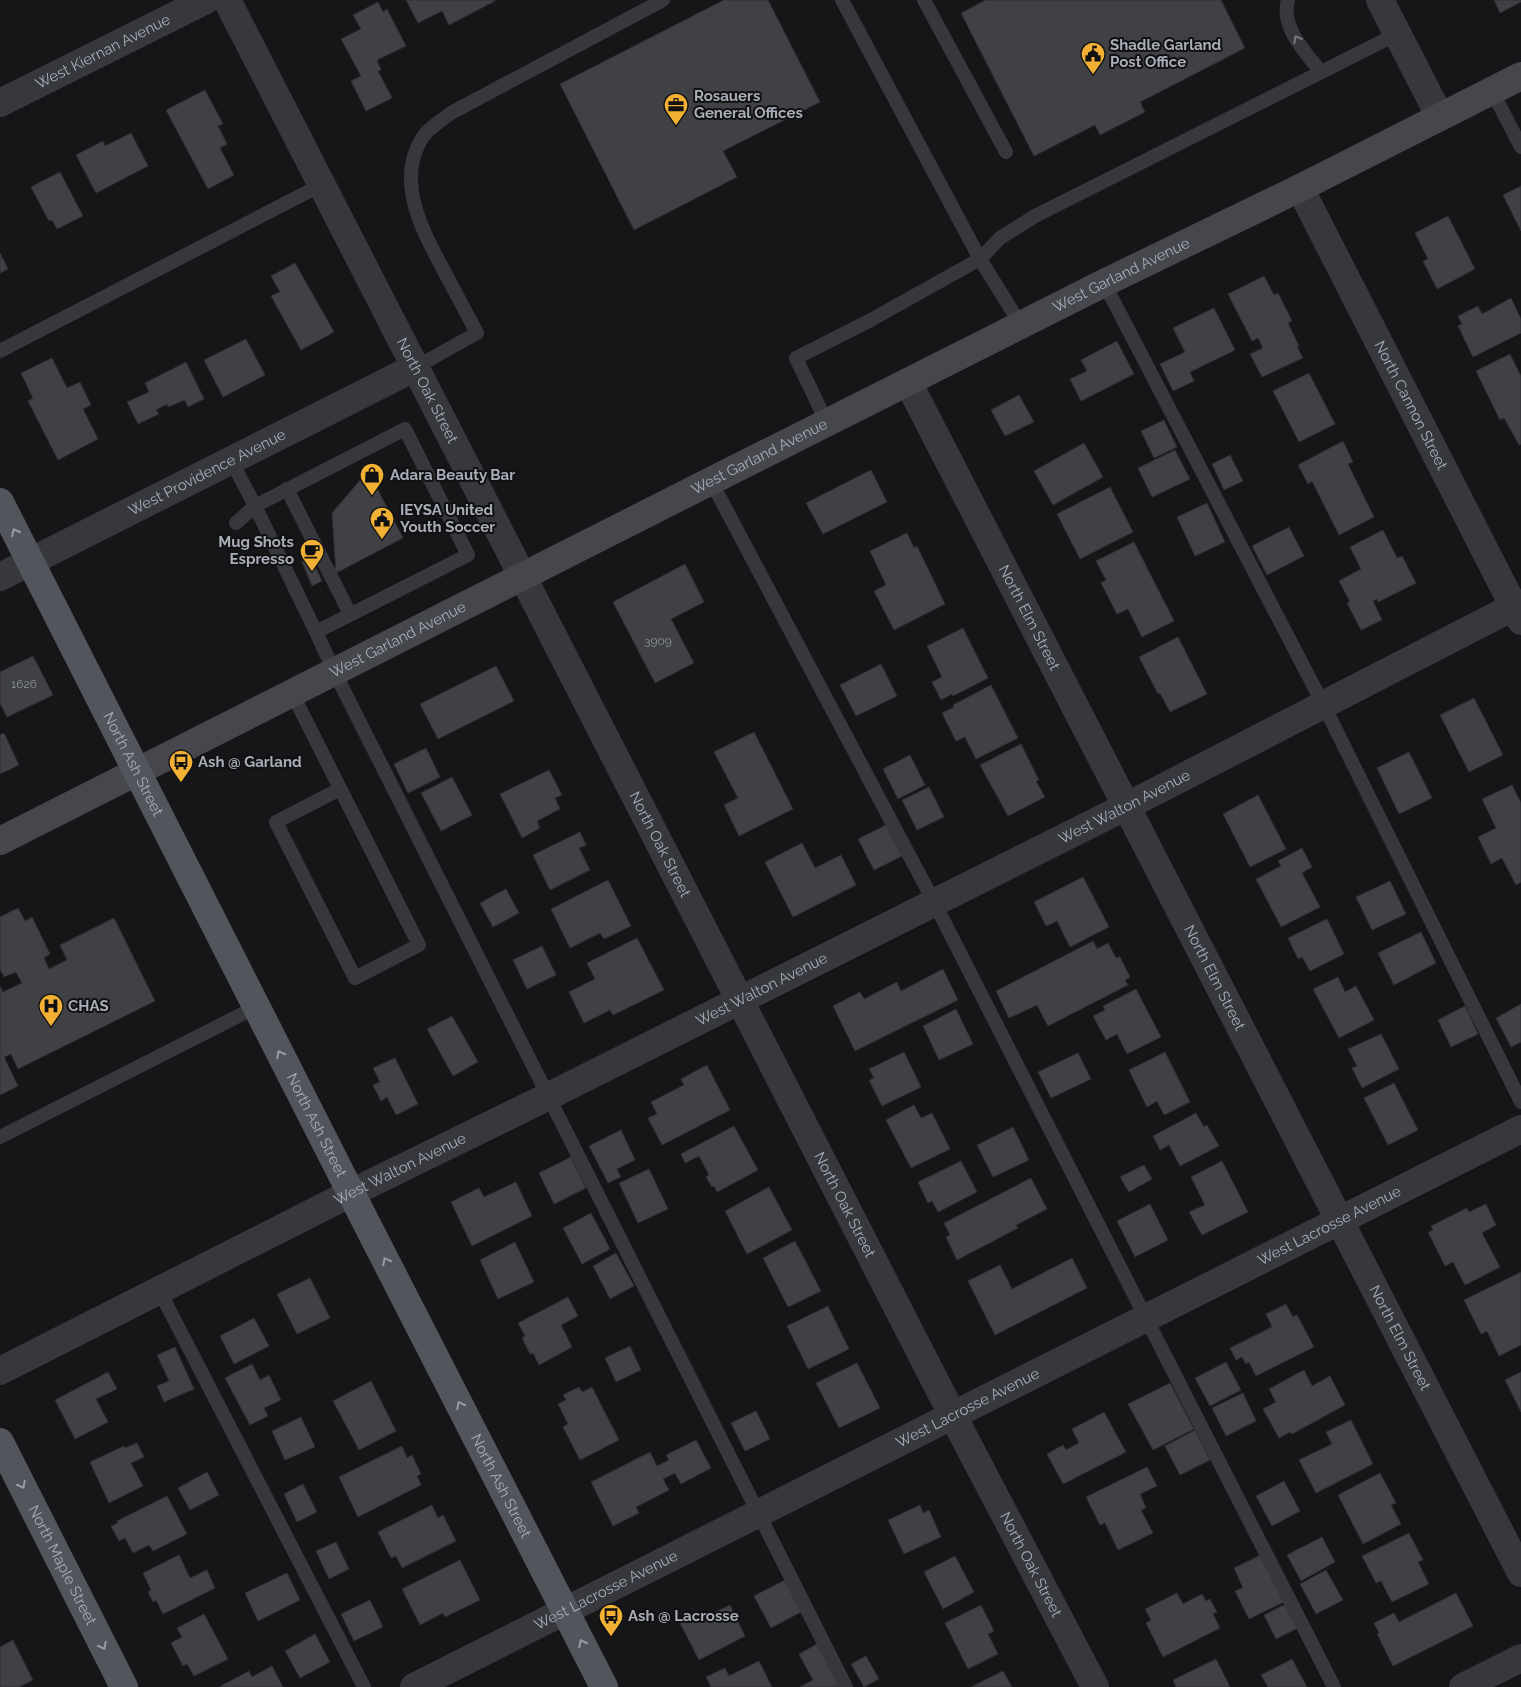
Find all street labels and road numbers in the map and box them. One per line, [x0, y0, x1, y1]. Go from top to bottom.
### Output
street label: West Kiernan Avenue [32, 10, 173, 93]
street label: West Garland Avenue [1050, 234, 1193, 316]
street label: North Oak Street [393, 335, 462, 446]
street label: North Cannon Street [1371, 338, 1451, 473]
street label: West Garland Avenue [688, 415, 831, 499]
street label: West Providence Avenue [125, 425, 289, 520]
street label: North Elm Street [995, 562, 1064, 673]
street label: West Garland Avenue [327, 597, 469, 681]
street label: North Ash Street [99, 709, 167, 819]
street label: West Walton Avenue [1056, 766, 1193, 848]
street label: North Oak Street [625, 789, 694, 900]
street label: North Elm Street [1180, 922, 1249, 1033]
street label: West Walton Avenue [693, 949, 831, 1030]
street label: North Ash Street [283, 1070, 350, 1180]
street label: West Walton Avenue [331, 1129, 469, 1209]
street label: North Oak Street [810, 1149, 879, 1261]
street label: West Lacrosse Avenue [1255, 1182, 1404, 1269]
street label: North Elm Street [1365, 1282, 1434, 1393]
street label: West Lacrosse Avenue [893, 1364, 1042, 1452]
street label: North Ash Street [467, 1431, 535, 1541]
street label: North Maple Street [24, 1502, 100, 1628]
street label: North Oak Street [996, 1509, 1066, 1620]
street label: West Lacrosse Avenue [531, 1547, 681, 1634]

